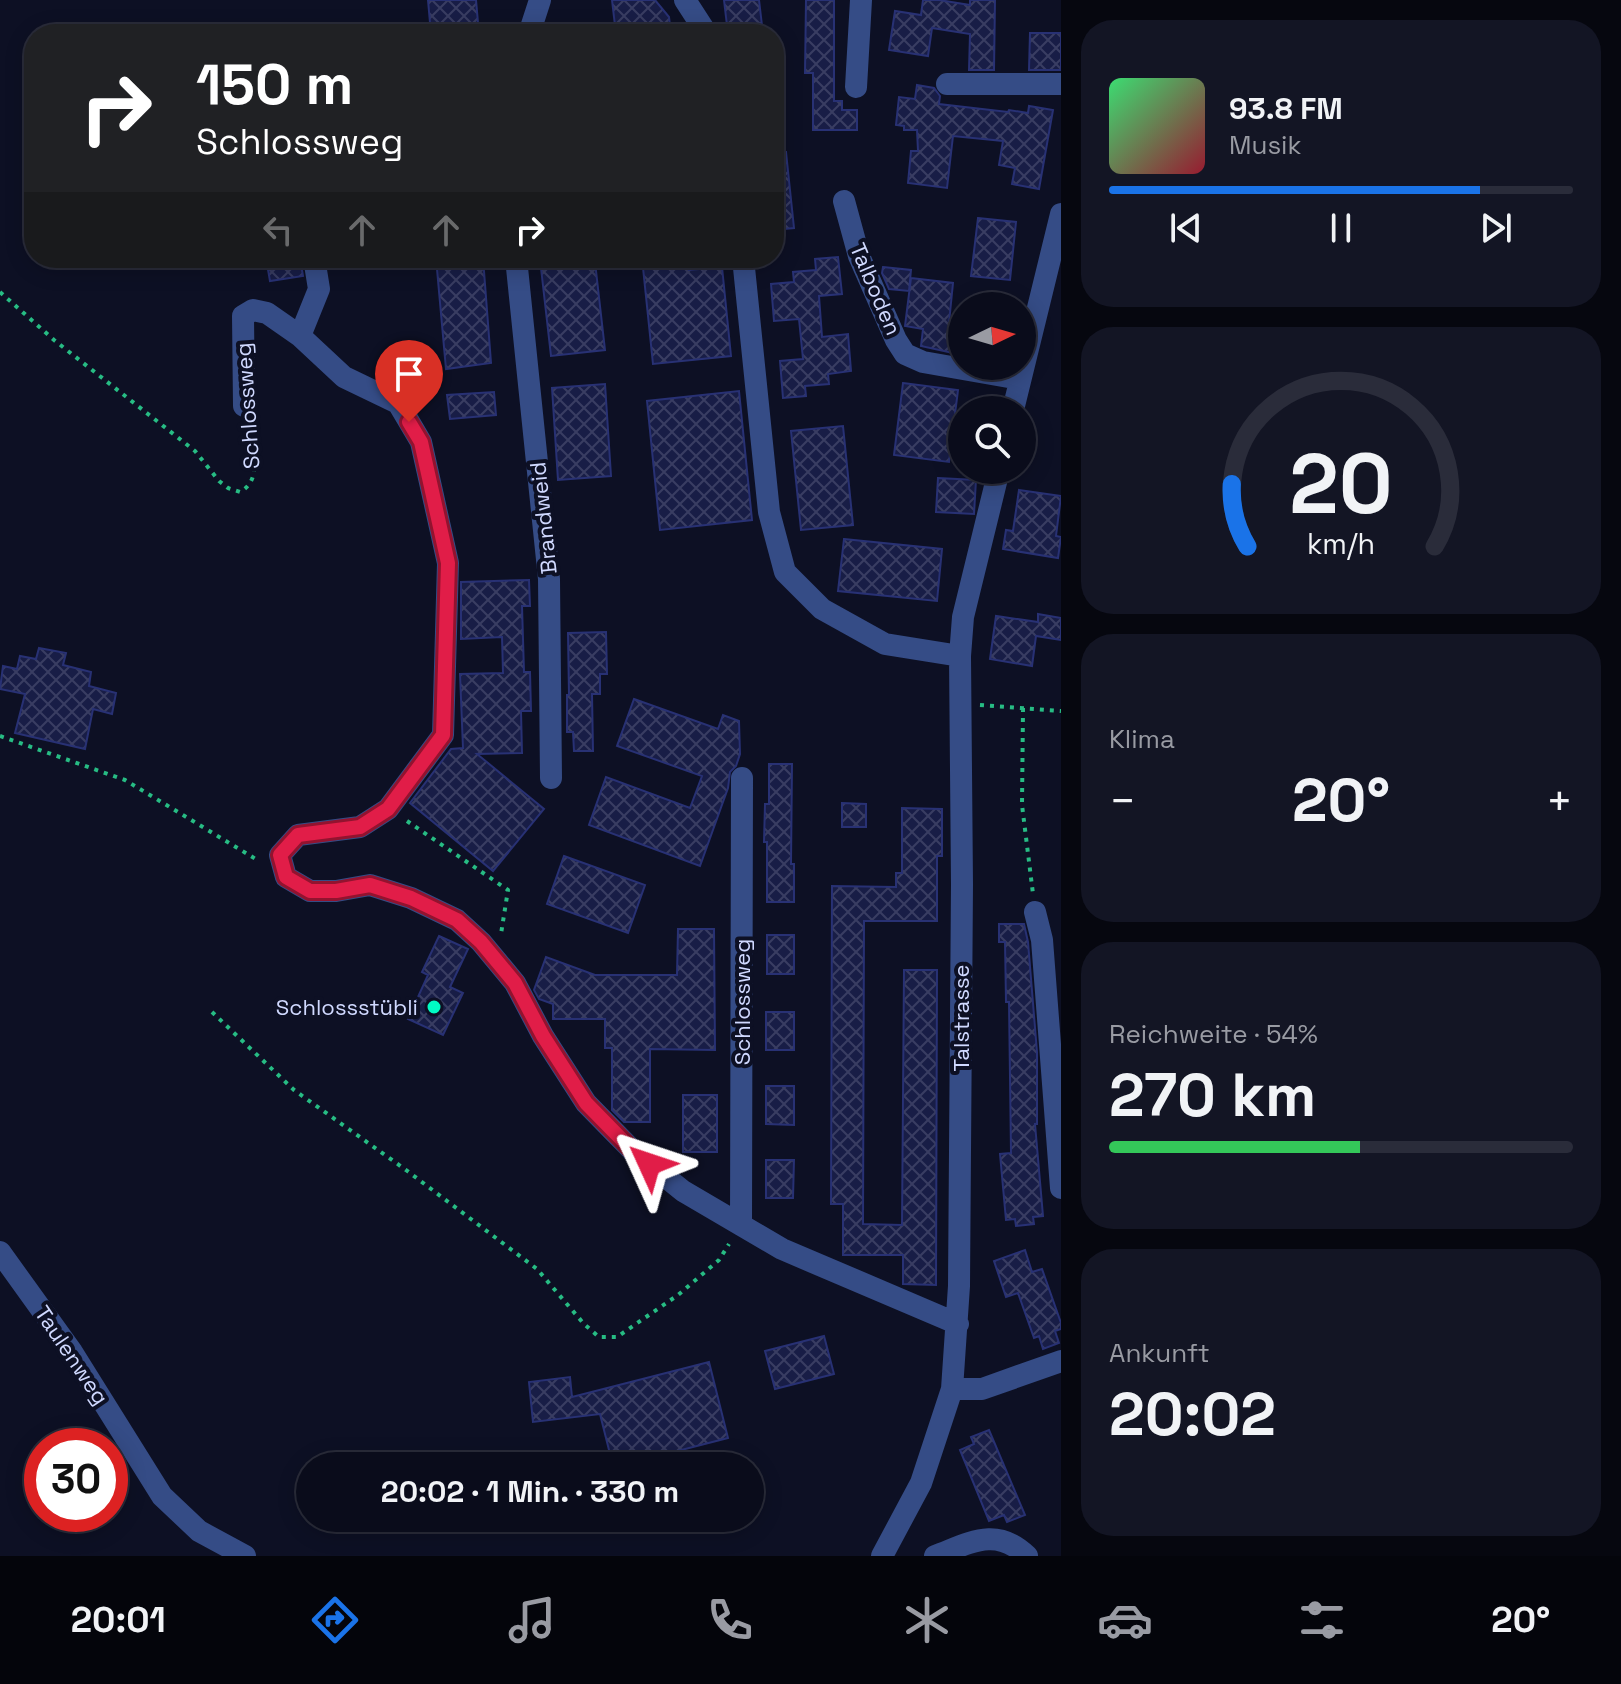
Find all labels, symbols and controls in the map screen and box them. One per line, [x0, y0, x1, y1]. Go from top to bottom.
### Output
text: 150 m [196, 49, 353, 120]
icon: right [64, 56, 168, 160]
text: 93.8 FM [1229, 89, 1343, 128]
text: Schlossweg [196, 119, 403, 165]
text: Musik [1229, 128, 1301, 162]
icon: previous [1164, 206, 1208, 250]
icon: pause [1319, 206, 1363, 250]
icon: next [1474, 206, 1518, 250]
icon: left [256, 208, 300, 252]
icon: ahead [340, 208, 384, 252]
icon: ahead [424, 208, 468, 252]
icon: right [508, 208, 552, 252]
street label: Talboden [844, 239, 908, 339]
north arrow [948, 292, 1036, 380]
map controls [948, 292, 1036, 484]
pin [375, 340, 443, 422]
street label: Schlossweg [229, 342, 265, 470]
icon: arrive [387, 352, 431, 396]
button: search [948, 396, 1036, 484]
text: 20 [1289, 430, 1393, 536]
street label: Brandweid [523, 460, 563, 576]
text: km/h [1307, 526, 1375, 562]
text: Klima [1109, 722, 1175, 756]
text: 20° [1292, 762, 1390, 839]
text: − [1109, 773, 1136, 829]
text: + [1546, 773, 1573, 829]
street label: Schlossweg [728, 939, 756, 1065]
street label: Talstrasse [947, 964, 975, 1072]
place label: Schlossstübli [276, 993, 418, 1021]
marker: Schlossstübli [425, 998, 443, 1016]
text: Reichweite · 54% [1109, 1017, 1318, 1051]
text: 270 km [1109, 1057, 1316, 1134]
position arrow [607, 1122, 691, 1206]
street label: Taulenweg [29, 1300, 115, 1410]
text: Ankunft [1109, 1336, 1210, 1370]
text: 20:02 [1109, 1376, 1276, 1453]
speed limit sign: 30 [24, 1428, 128, 1532]
text: 20:02 · 1 Min. · 330 m [381, 1472, 679, 1511]
icon: directions [307, 1592, 363, 1648]
icon: music [504, 1592, 560, 1648]
icon: phone [702, 1592, 758, 1648]
icon: climate [899, 1592, 955, 1648]
icon: car [1097, 1592, 1153, 1648]
icon: filters [1294, 1592, 1350, 1648]
text: 20:01 [71, 1597, 166, 1643]
text: 20° [1491, 1597, 1550, 1643]

